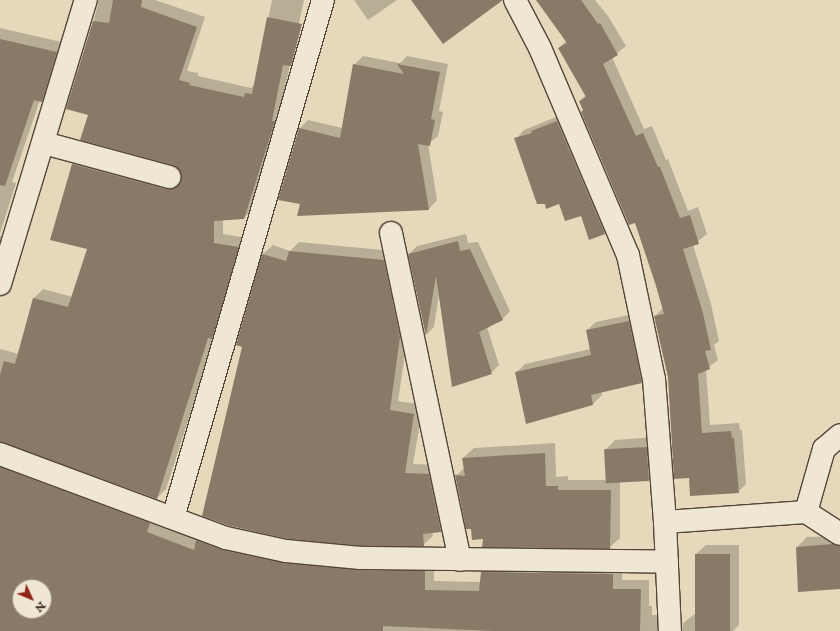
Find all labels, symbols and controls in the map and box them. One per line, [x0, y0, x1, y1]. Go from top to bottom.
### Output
north arrow [12, 579, 52, 619]
text: N [32, 598, 48, 615]

